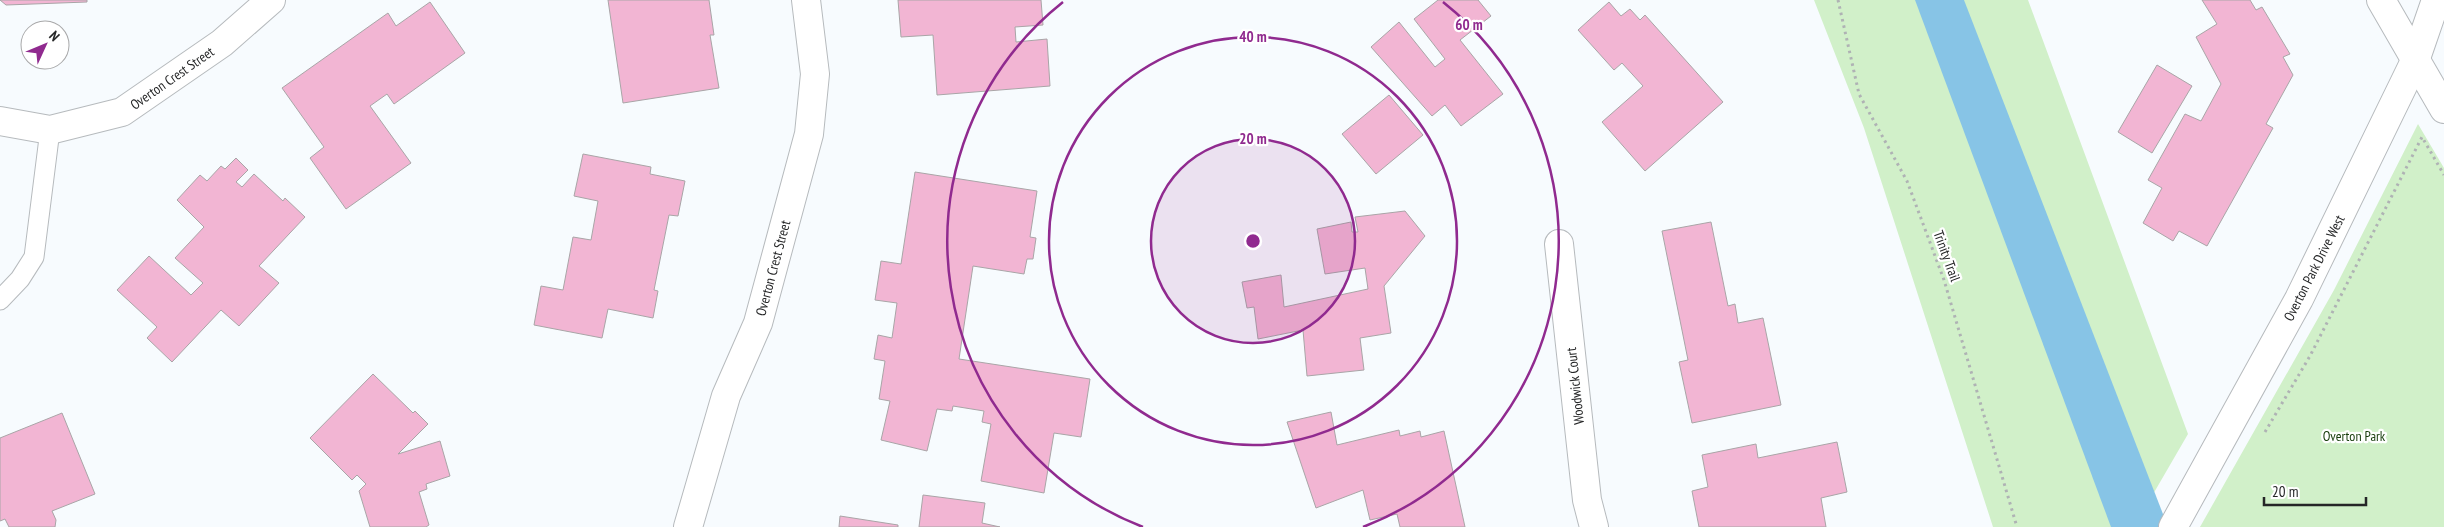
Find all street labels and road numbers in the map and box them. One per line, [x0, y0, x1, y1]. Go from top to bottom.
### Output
street label: Overton Crest Street [127, 42, 217, 114]
street label: Overton Park Drive West [2279, 212, 2349, 324]
street label: Overton Crest Street [752, 218, 794, 318]
street label: Trinity Trail [1929, 228, 1965, 285]
street label: Woodwick Court [1562, 346, 1588, 426]

